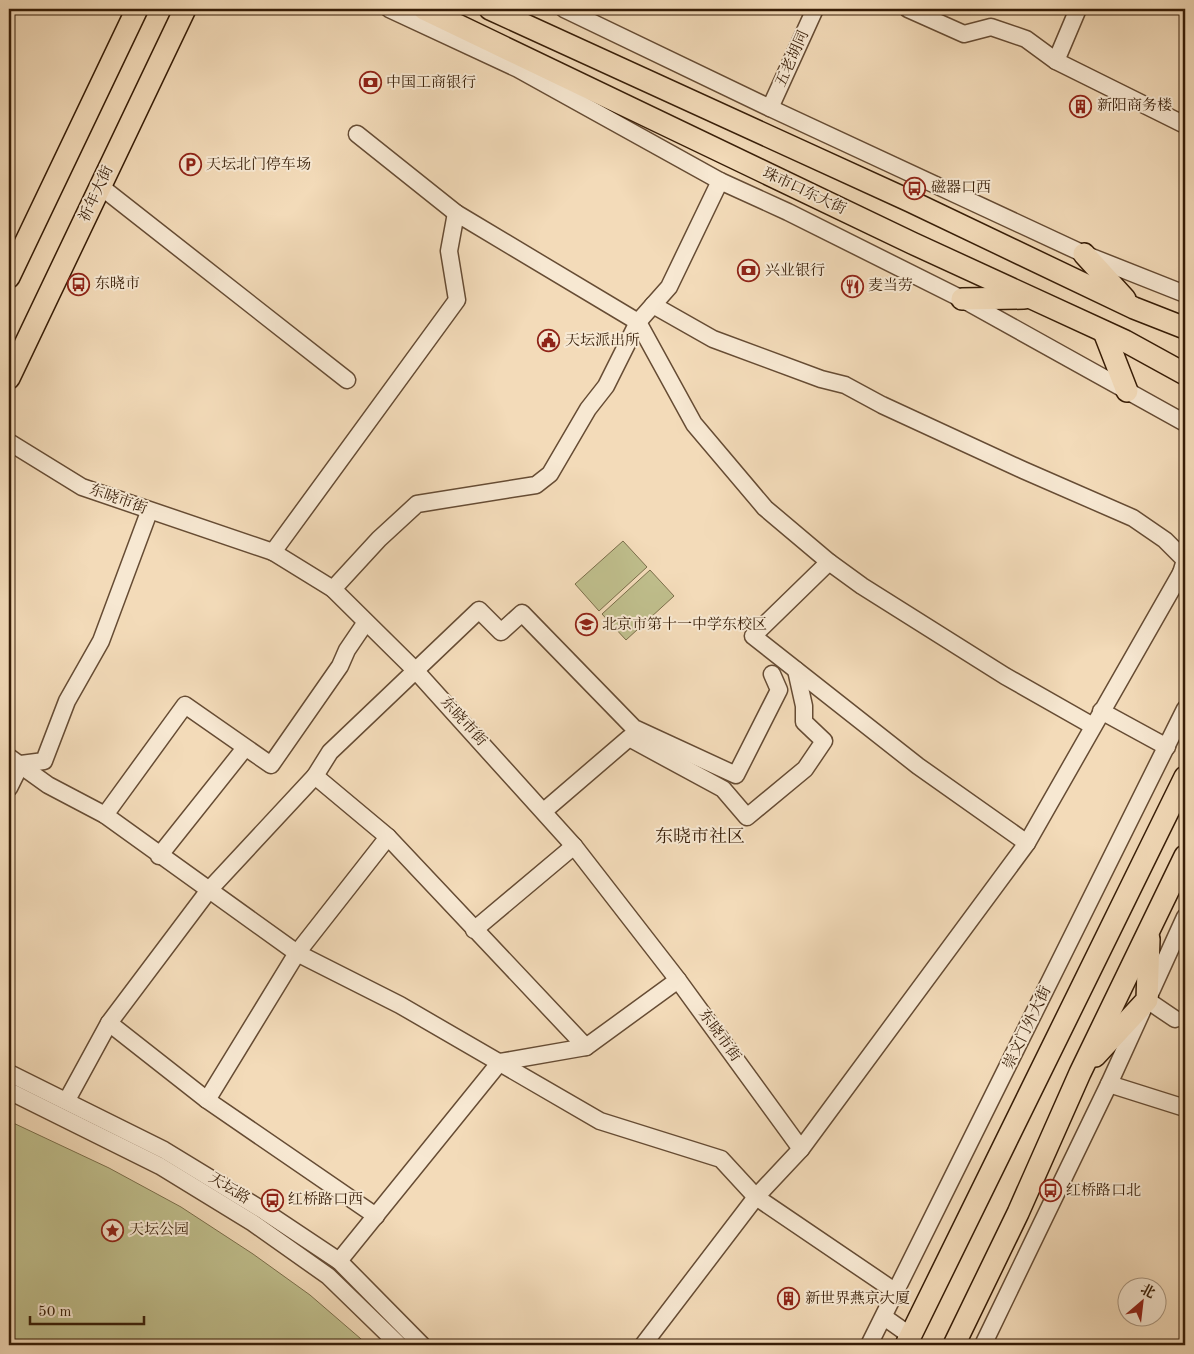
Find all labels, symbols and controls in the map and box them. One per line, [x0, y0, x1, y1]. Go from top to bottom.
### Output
street label: 五老胡同 [772, 28, 812, 89]
bank icon: 中国工商银行 [358, 71, 382, 95]
place label: 中国工商银行 [386, 74, 476, 91]
building icon: 新阳商务楼 [1069, 94, 1093, 118]
place label: 新阳商务楼 [1097, 97, 1172, 114]
parking icon: 天坛北门停车场 [178, 153, 202, 177]
place label: 天坛北门停车场 [206, 156, 311, 173]
street label: 祈年大街 [76, 163, 116, 224]
street label: 珠市口东大街 [760, 164, 849, 218]
bus stop icon: 磁器口西 [903, 176, 927, 200]
place label: 磁器口西 [931, 179, 991, 196]
bank icon: 兴业银行 [737, 259, 761, 283]
place label: 兴业银行 [765, 262, 825, 279]
bus stop icon: 东晓市 [67, 272, 91, 296]
restaurant icon: 麦当劳 [840, 274, 864, 298]
place label: 东晓市 [95, 275, 140, 292]
place label: 麦当劳 [868, 277, 913, 294]
public building icon: 天坛派出所 [537, 329, 561, 353]
place label: 天坛派出所 [565, 332, 640, 349]
street label: 东晓市街 [87, 481, 149, 517]
school or university icon: 北京市第十一中学东校区 [574, 613, 598, 637]
place label: 北京市第十一中学东校区 [602, 616, 767, 633]
street label: 东晓市街 [437, 693, 490, 749]
district label: 东晓市社区 [655, 826, 745, 846]
street label: 崇文门外大街 [1000, 983, 1054, 1072]
street label: 东晓市街 [695, 1006, 744, 1065]
street label: 天坛路 [206, 1169, 253, 1207]
bus stop icon: 红桥路口北 [1038, 1179, 1062, 1203]
place label: 红桥路口北 [1066, 1182, 1141, 1199]
bus stop icon: 红桥路口西 [260, 1188, 284, 1212]
place label: 红桥路口西 [288, 1191, 363, 1208]
place icon: 天坛公园 [101, 1218, 125, 1242]
place label: 天坛公园 [129, 1221, 189, 1238]
north arrow [1116, 1276, 1166, 1326]
text: 北 [1138, 1281, 1158, 1301]
building icon: 新世界燕京大厦 [777, 1287, 801, 1311]
place label: 新世界燕京大厦 [805, 1290, 910, 1307]
scale bar [30, 1294, 144, 1326]
text: 50 m [38, 1305, 72, 1320]

